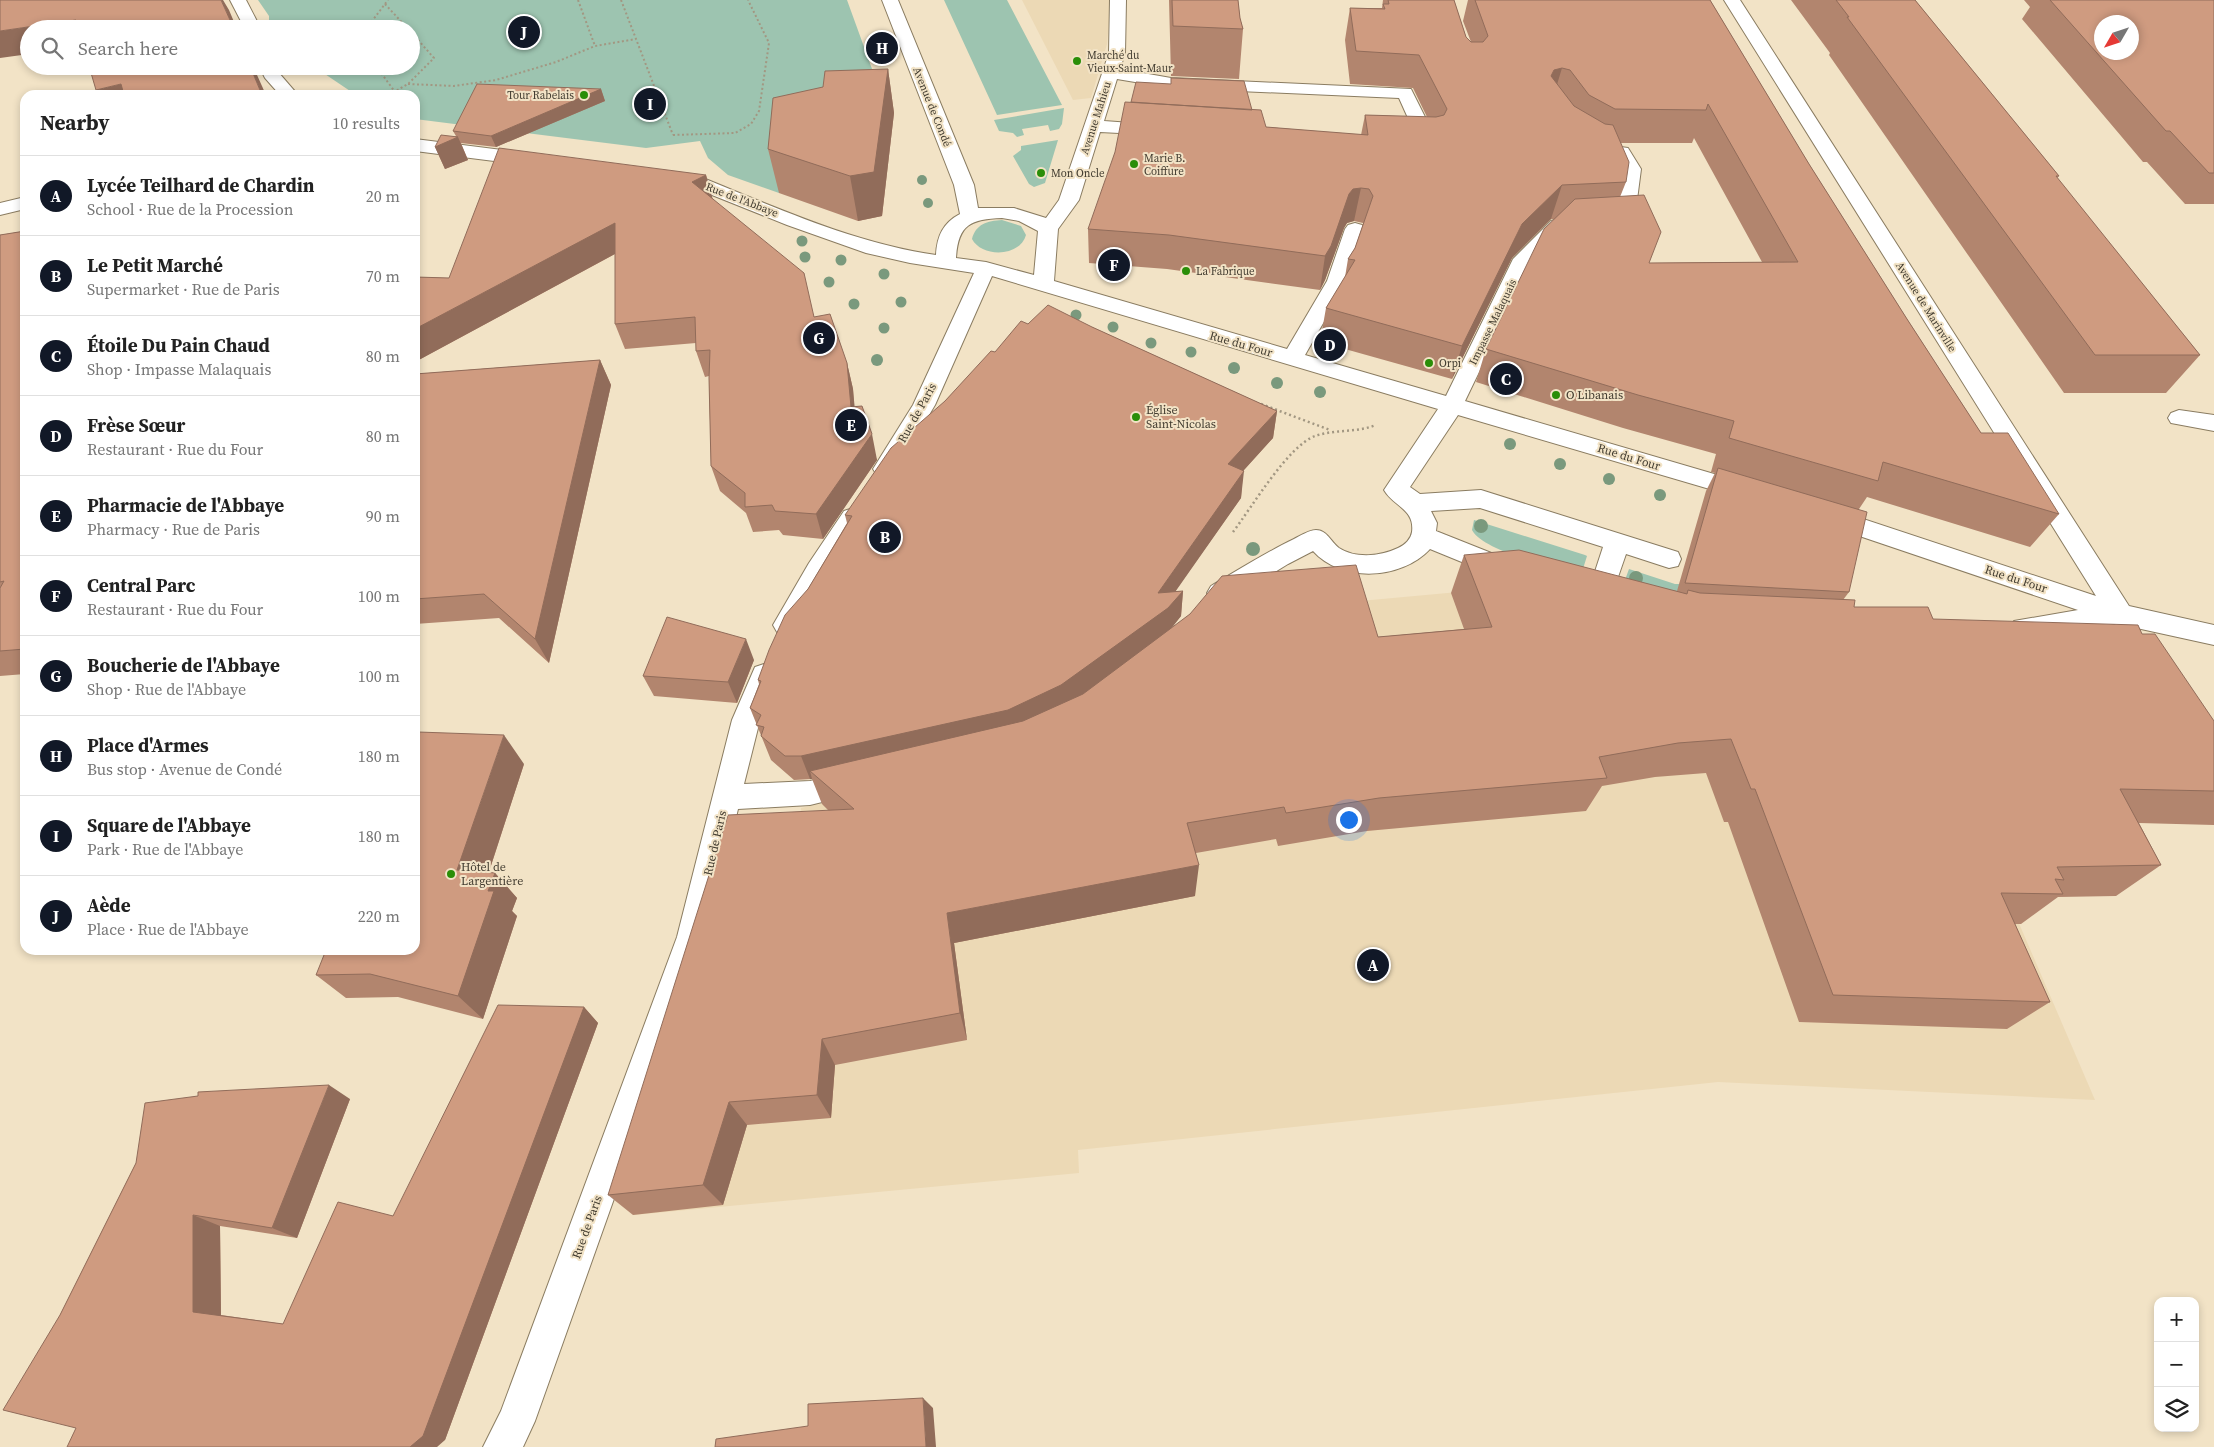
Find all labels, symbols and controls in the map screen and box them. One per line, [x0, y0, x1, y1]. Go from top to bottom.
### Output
pin: J [508, 13, 540, 51]
north arrow [2094, 15, 2139, 60]
search box [20, 20, 420, 75]
pin: H [866, 29, 898, 67]
icon: search [38, 34, 66, 62]
text: Search here [78, 35, 178, 61]
place label: Marché du Vieux-Saint-Maur [1087, 48, 1173, 76]
marker: Marché du Vieux-Saint-Maur [1071, 55, 1083, 67]
street label: Avenue de Condé [909, 65, 955, 149]
street label: Avenue Mahieu [1077, 79, 1115, 156]
pin: I [634, 85, 666, 123]
place label: Tour Rabelais [507, 88, 574, 103]
marker: Tour Rabelais [578, 89, 590, 101]
text: Nearby [40, 108, 110, 137]
text: 10 results [332, 112, 400, 134]
place label: Marie B. Coiffure [1144, 151, 1185, 179]
marker: Marie B. Coiffure [1128, 158, 1140, 170]
place label: Mon Oncle [1051, 166, 1105, 181]
marker: Mon Oncle [1035, 167, 1047, 179]
text: Lycée Teilhard de Chardin [87, 172, 315, 198]
street label: Rue de l'Abbaye [704, 179, 781, 221]
text: A [51, 185, 61, 207]
text: 20 m [366, 185, 400, 207]
text: School · Rue de la Procession [87, 198, 293, 220]
pin: F [1098, 246, 1130, 284]
text: Le Petit Marché [87, 252, 223, 278]
street label: Avenue de Marinville [1892, 259, 1960, 355]
place label: La Fabrique [1196, 264, 1255, 279]
text: B [51, 265, 61, 287]
text: 70 m [366, 265, 400, 287]
marker: La Fabrique [1180, 265, 1192, 277]
street label: Impasse Malaquais [1466, 276, 1520, 367]
text: Supermarket · Rue de Paris [87, 278, 280, 300]
pin: G [803, 319, 835, 357]
pin: D [1314, 326, 1346, 364]
street label: Rue du Four [1208, 327, 1274, 361]
text: Étoile Du Pain Chaud [87, 332, 270, 358]
text: C [51, 345, 61, 367]
text: 80 m [366, 345, 400, 367]
place label: Orpi [1439, 356, 1461, 371]
marker: Orpi [1423, 357, 1435, 369]
text: Shop · Impasse Malaquais [87, 358, 271, 380]
pin: C [1490, 360, 1522, 398]
street label: Rue de Paris [894, 380, 940, 446]
place label: O Libanais [1566, 387, 1623, 403]
marker: O Libanais [1550, 389, 1562, 401]
place label: Église Saint-Nicolas [1146, 402, 1216, 432]
pin: E [835, 406, 867, 444]
marker: Église Saint-Nicolas [1130, 411, 1142, 423]
text: Frèse Sœur [87, 412, 185, 438]
text: D [50, 425, 62, 447]
text: 80 m [366, 425, 400, 447]
text: Restaurant · Rue du Four [87, 438, 263, 460]
street label: Rue du Four [1596, 440, 1662, 474]
text: Pharmacie de l'Abbaye [87, 492, 284, 518]
text: E [51, 505, 61, 527]
text: 90 m [366, 505, 400, 527]
text: Pharmacy · Rue de Paris [87, 518, 260, 540]
pin: B [869, 518, 901, 556]
street label: Rue du Four [1983, 561, 2049, 597]
text: Central Parc [87, 572, 195, 598]
text: F [51, 585, 61, 607]
text: 100 m [358, 585, 400, 607]
text: Restaurant · Rue du Four [87, 598, 263, 620]
text: Boucherie de l'Abbaye [87, 652, 280, 678]
text: G [51, 665, 61, 687]
text: 100 m [358, 665, 400, 687]
text: Shop · Rue de l'Abbaye [87, 678, 246, 700]
text: Place d'Armes [87, 732, 209, 758]
text: H [50, 745, 62, 767]
text: 180 m [358, 745, 400, 767]
text: Bus stop · Avenue de Condé [87, 758, 282, 780]
your location [1336, 807, 1362, 833]
street label: Rue de Paris [700, 809, 730, 877]
text: Square de l'Abbaye [87, 812, 251, 838]
text: I [53, 825, 59, 847]
text: 180 m [358, 825, 400, 847]
text: Park · Rue de l'Abbaye [87, 838, 243, 860]
place label: Hôtel de Largentière [461, 859, 523, 889]
marker: Hôtel de Largentière [445, 868, 457, 880]
text: Aède [87, 892, 131, 918]
text: J [53, 905, 59, 927]
text: 220 m [358, 905, 400, 927]
text: Place · Rue de l'Abbaye [87, 918, 249, 940]
pin: A [1357, 946, 1389, 984]
street label: Rue de Paris [568, 1193, 606, 1261]
map controls [2154, 1297, 2199, 1432]
button: + [2154, 1297, 2199, 1342]
button: − [2154, 1342, 2199, 1387]
button: layers [2154, 1387, 2199, 1432]

